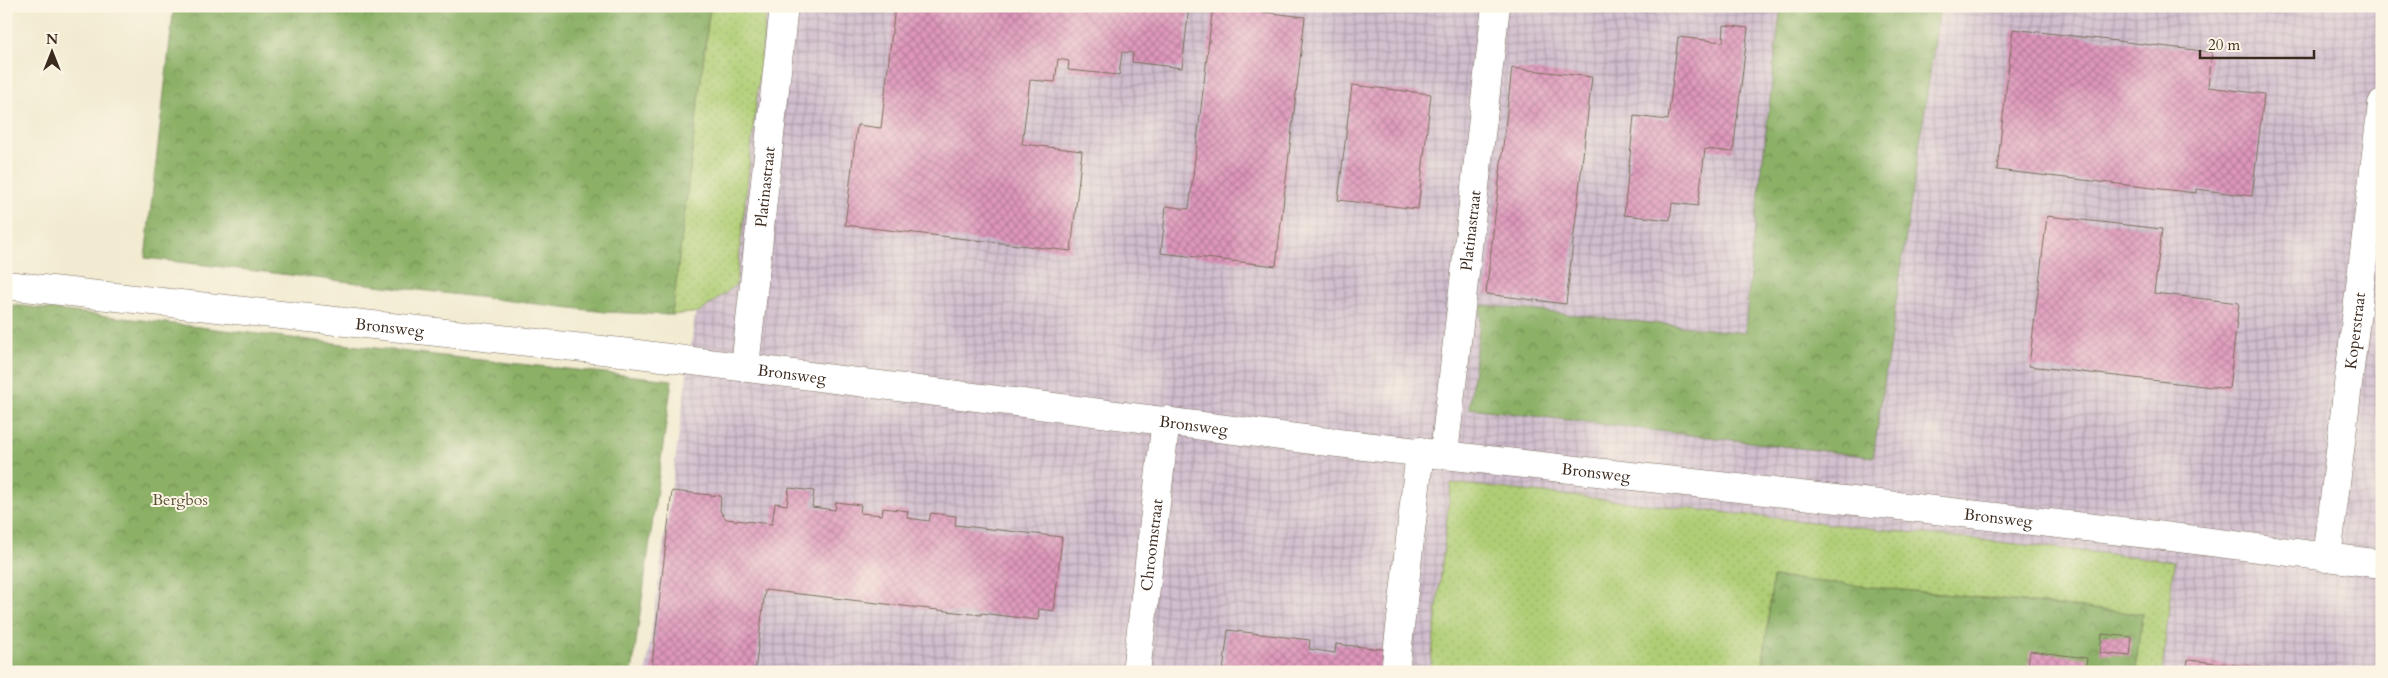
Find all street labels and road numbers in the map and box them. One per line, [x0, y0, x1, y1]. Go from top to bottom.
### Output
street label: Platinastraat [750, 146, 781, 229]
street label: Platinastraat [1455, 189, 1487, 272]
street label: Koperstraat [2340, 291, 2371, 371]
street label: Bronsweg [354, 313, 425, 342]
street label: Bronsweg [756, 359, 827, 390]
street label: Bronsweg [1158, 411, 1229, 441]
street label: Bronsweg [1560, 458, 1631, 488]
street label: Chroomstraat [1136, 498, 1169, 592]
street label: Bronsweg [1963, 503, 2034, 533]

